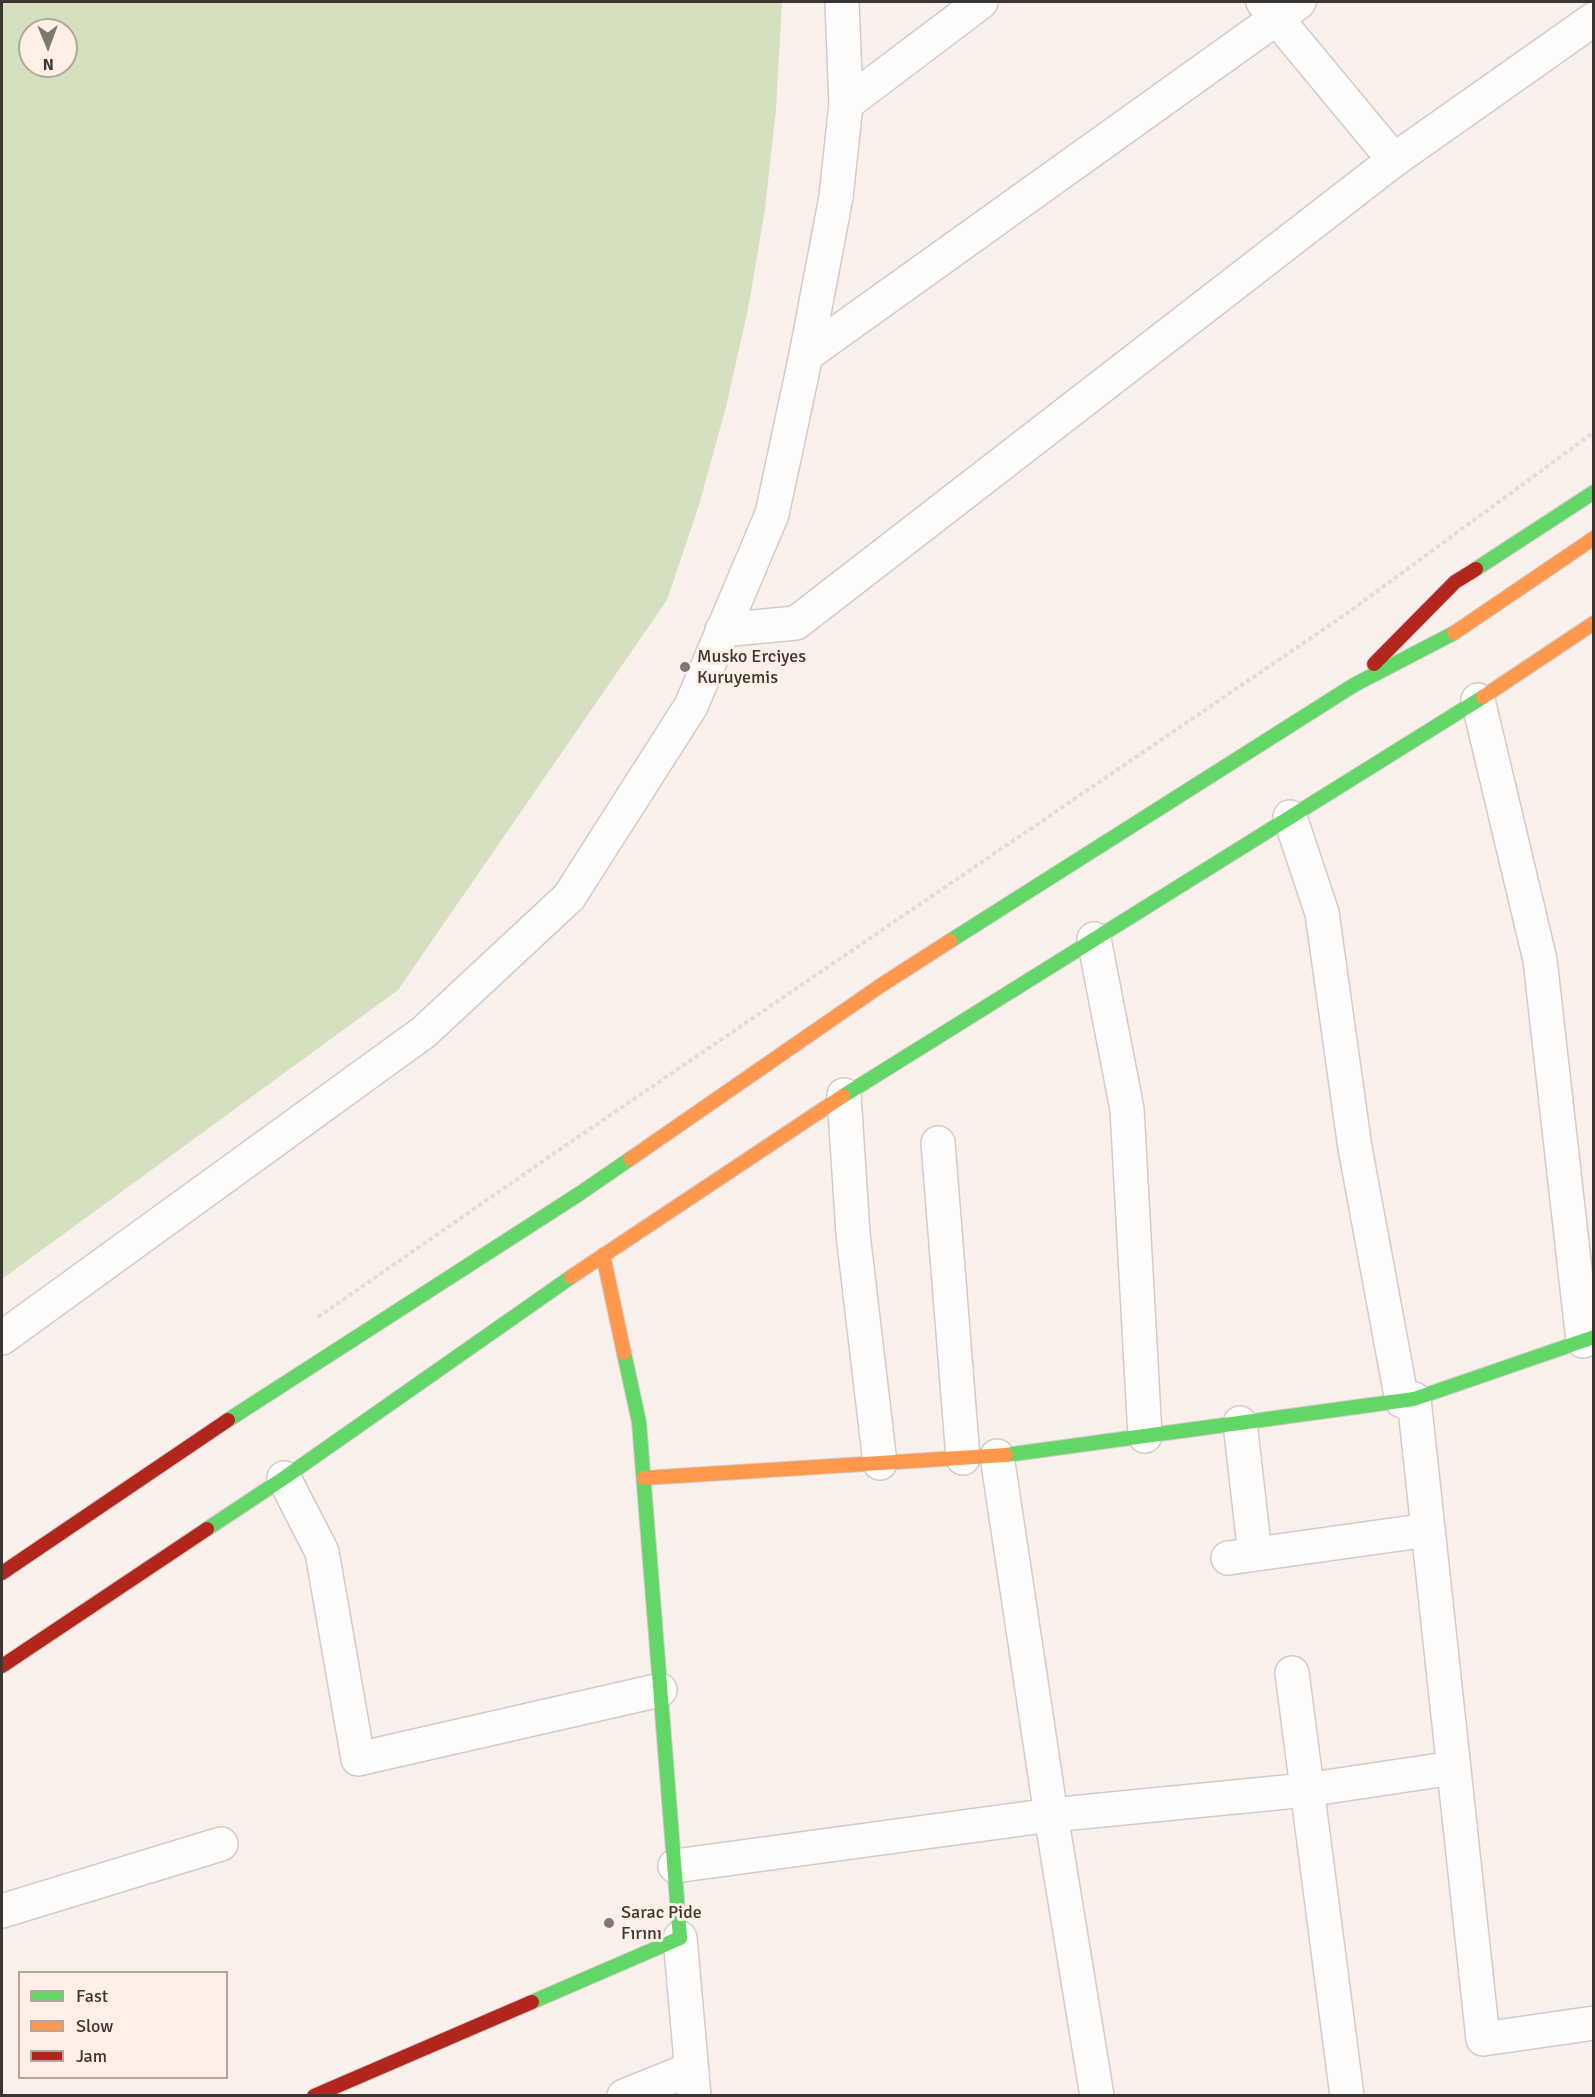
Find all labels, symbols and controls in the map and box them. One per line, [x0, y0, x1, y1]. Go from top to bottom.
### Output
north arrow [18, 18, 78, 78]
text: N [43, 54, 54, 74]
place label: Musko Erciyes Kuruyemis [697, 646, 806, 688]
marker: Musko Erciyes Kuruyemis [678, 660, 692, 674]
place label: Sarac Pide Fırını [621, 1902, 702, 1944]
marker: Sarac Pide Fırını [602, 1916, 616, 1930]
legend [18, 1971, 228, 2079]
text: Fast [76, 1985, 108, 2007]
text: Slow [76, 2015, 113, 2037]
text: Jam [76, 2045, 107, 2067]

